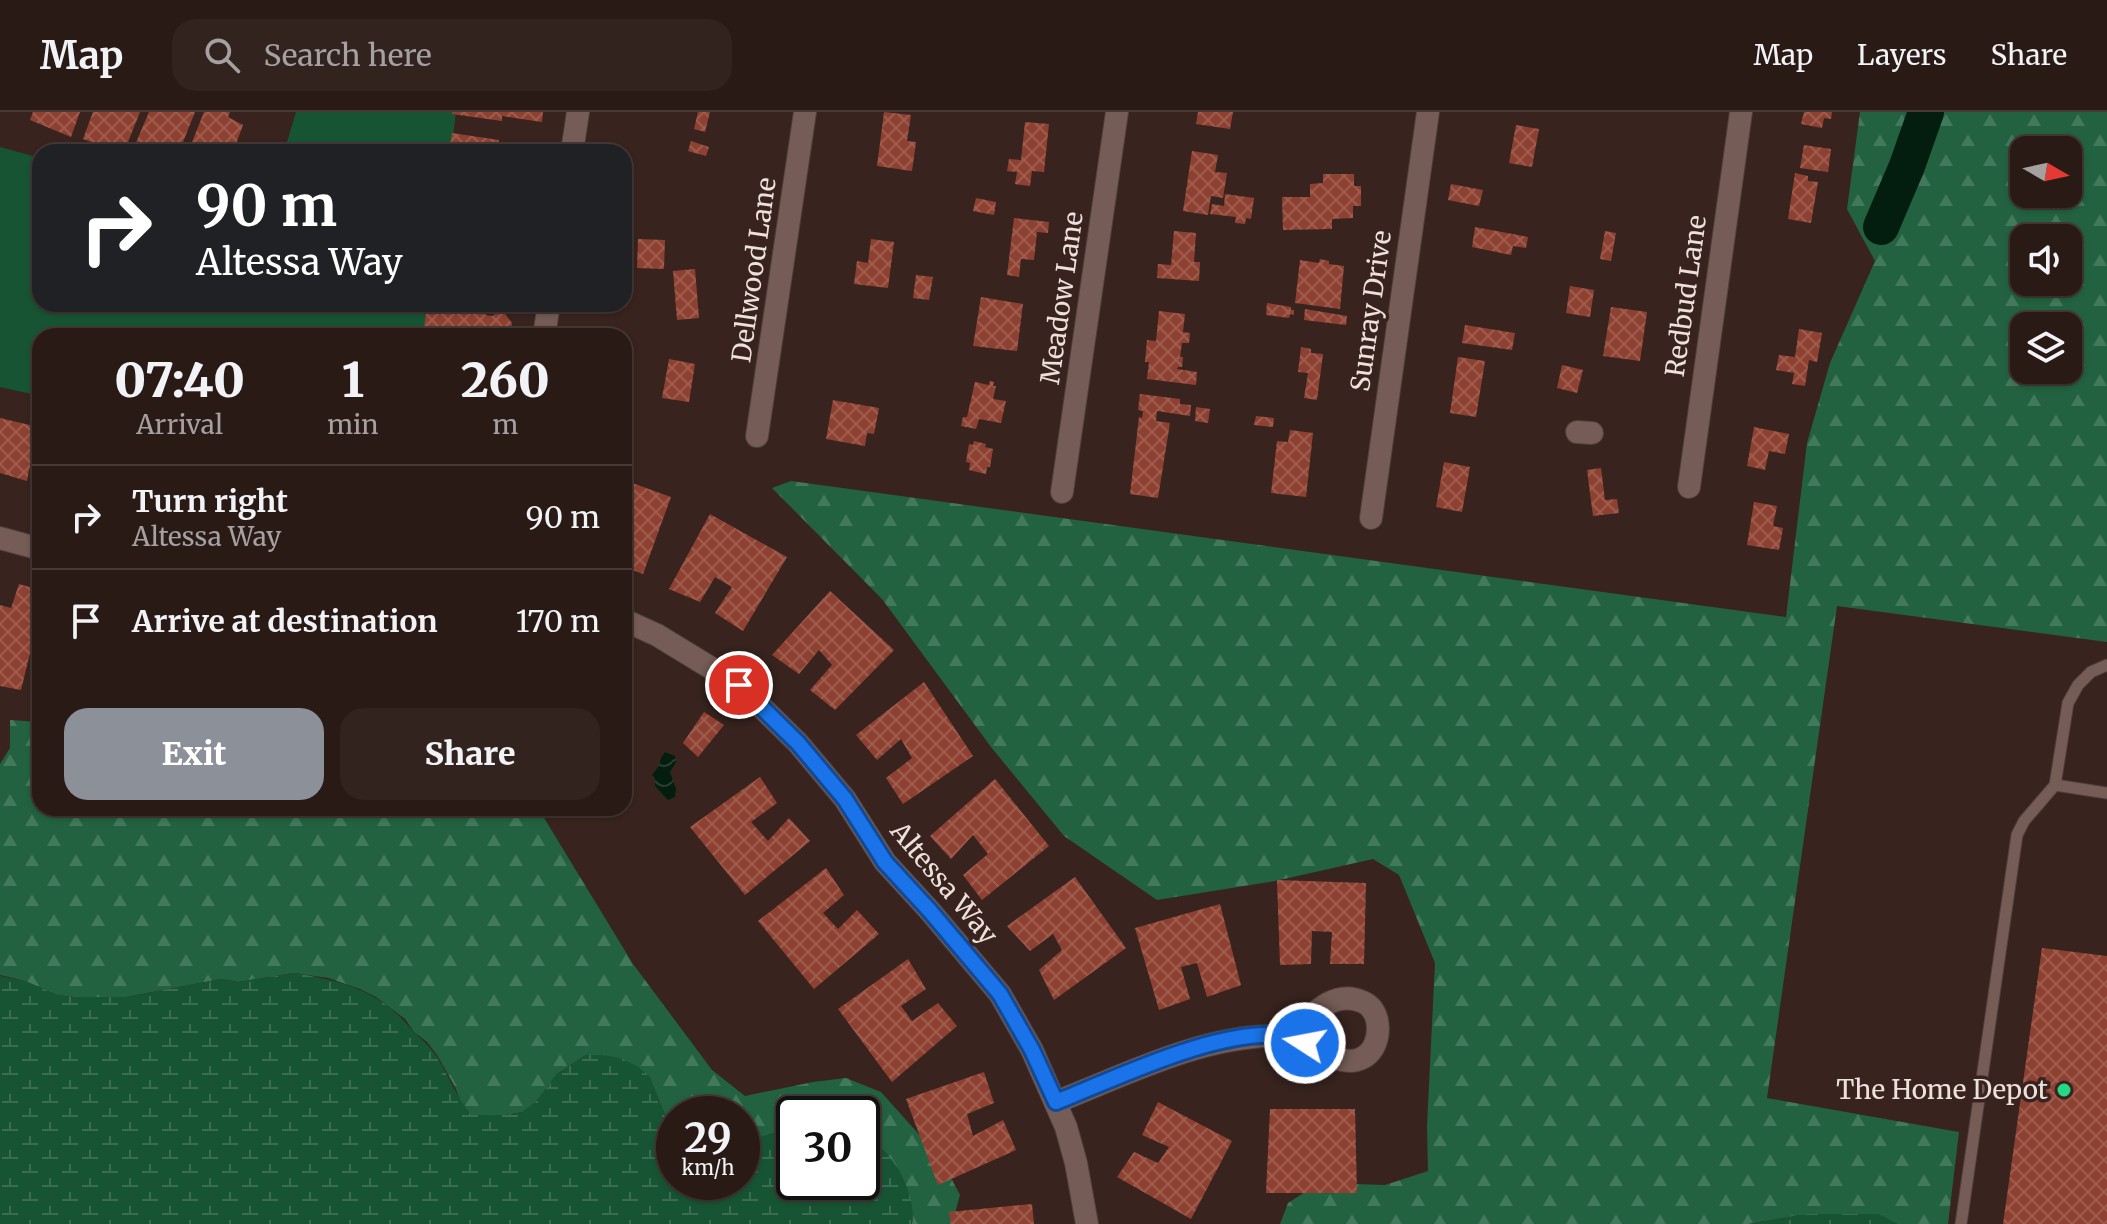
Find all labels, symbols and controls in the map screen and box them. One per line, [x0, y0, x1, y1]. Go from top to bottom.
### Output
search box [172, 19, 732, 91]
text: Map [40, 32, 124, 79]
icon: search [200, 33, 244, 77]
text: Search here [264, 36, 432, 74]
text: Map [1753, 37, 1813, 73]
text: Layers [1857, 37, 1946, 73]
text: Share [1990, 37, 2067, 73]
north arrow [2010, 136, 2082, 208]
map controls [2010, 136, 2082, 384]
text: 90 m [196, 171, 337, 241]
street label: Dellwood Lane [724, 175, 783, 365]
icon: right [64, 176, 168, 280]
street label: Meadow Lane [1033, 210, 1090, 386]
street label: Redbud Lane [1658, 213, 1713, 379]
button: sound [2010, 224, 2082, 296]
street label: Sunray Drive [1343, 228, 1398, 394]
text: Altessa Way [196, 240, 403, 285]
button: layers [2010, 312, 2082, 384]
text: 07:40 [114, 350, 245, 410]
text: 1 [342, 350, 364, 410]
text: 260 [461, 350, 550, 410]
text: Arrival [136, 408, 223, 441]
text: min [327, 408, 379, 441]
text: m [492, 408, 518, 441]
text: Turn right [132, 482, 288, 520]
icon: right [64, 495, 108, 539]
text: 90 m [526, 498, 600, 536]
text: Altessa Way [132, 520, 281, 553]
icon: arrive [64, 599, 108, 643]
text: Arrive at destination [132, 602, 438, 640]
text: 170 m [516, 602, 600, 640]
pin [705, 651, 773, 719]
icon: arrive [717, 663, 761, 707]
button: Exit [64, 708, 324, 800]
button: Share [340, 708, 600, 800]
street label: Altessa Way [883, 814, 1006, 951]
position arrow [1263, 1001, 1347, 1085]
place label: The Home Depot [1836, 1073, 2048, 1106]
marker: The Home Depot [2055, 1081, 2073, 1099]
speed limit sign: 30 [776, 1096, 880, 1200]
text: 29 [684, 1113, 732, 1163]
text: km/h [682, 1155, 734, 1180]

